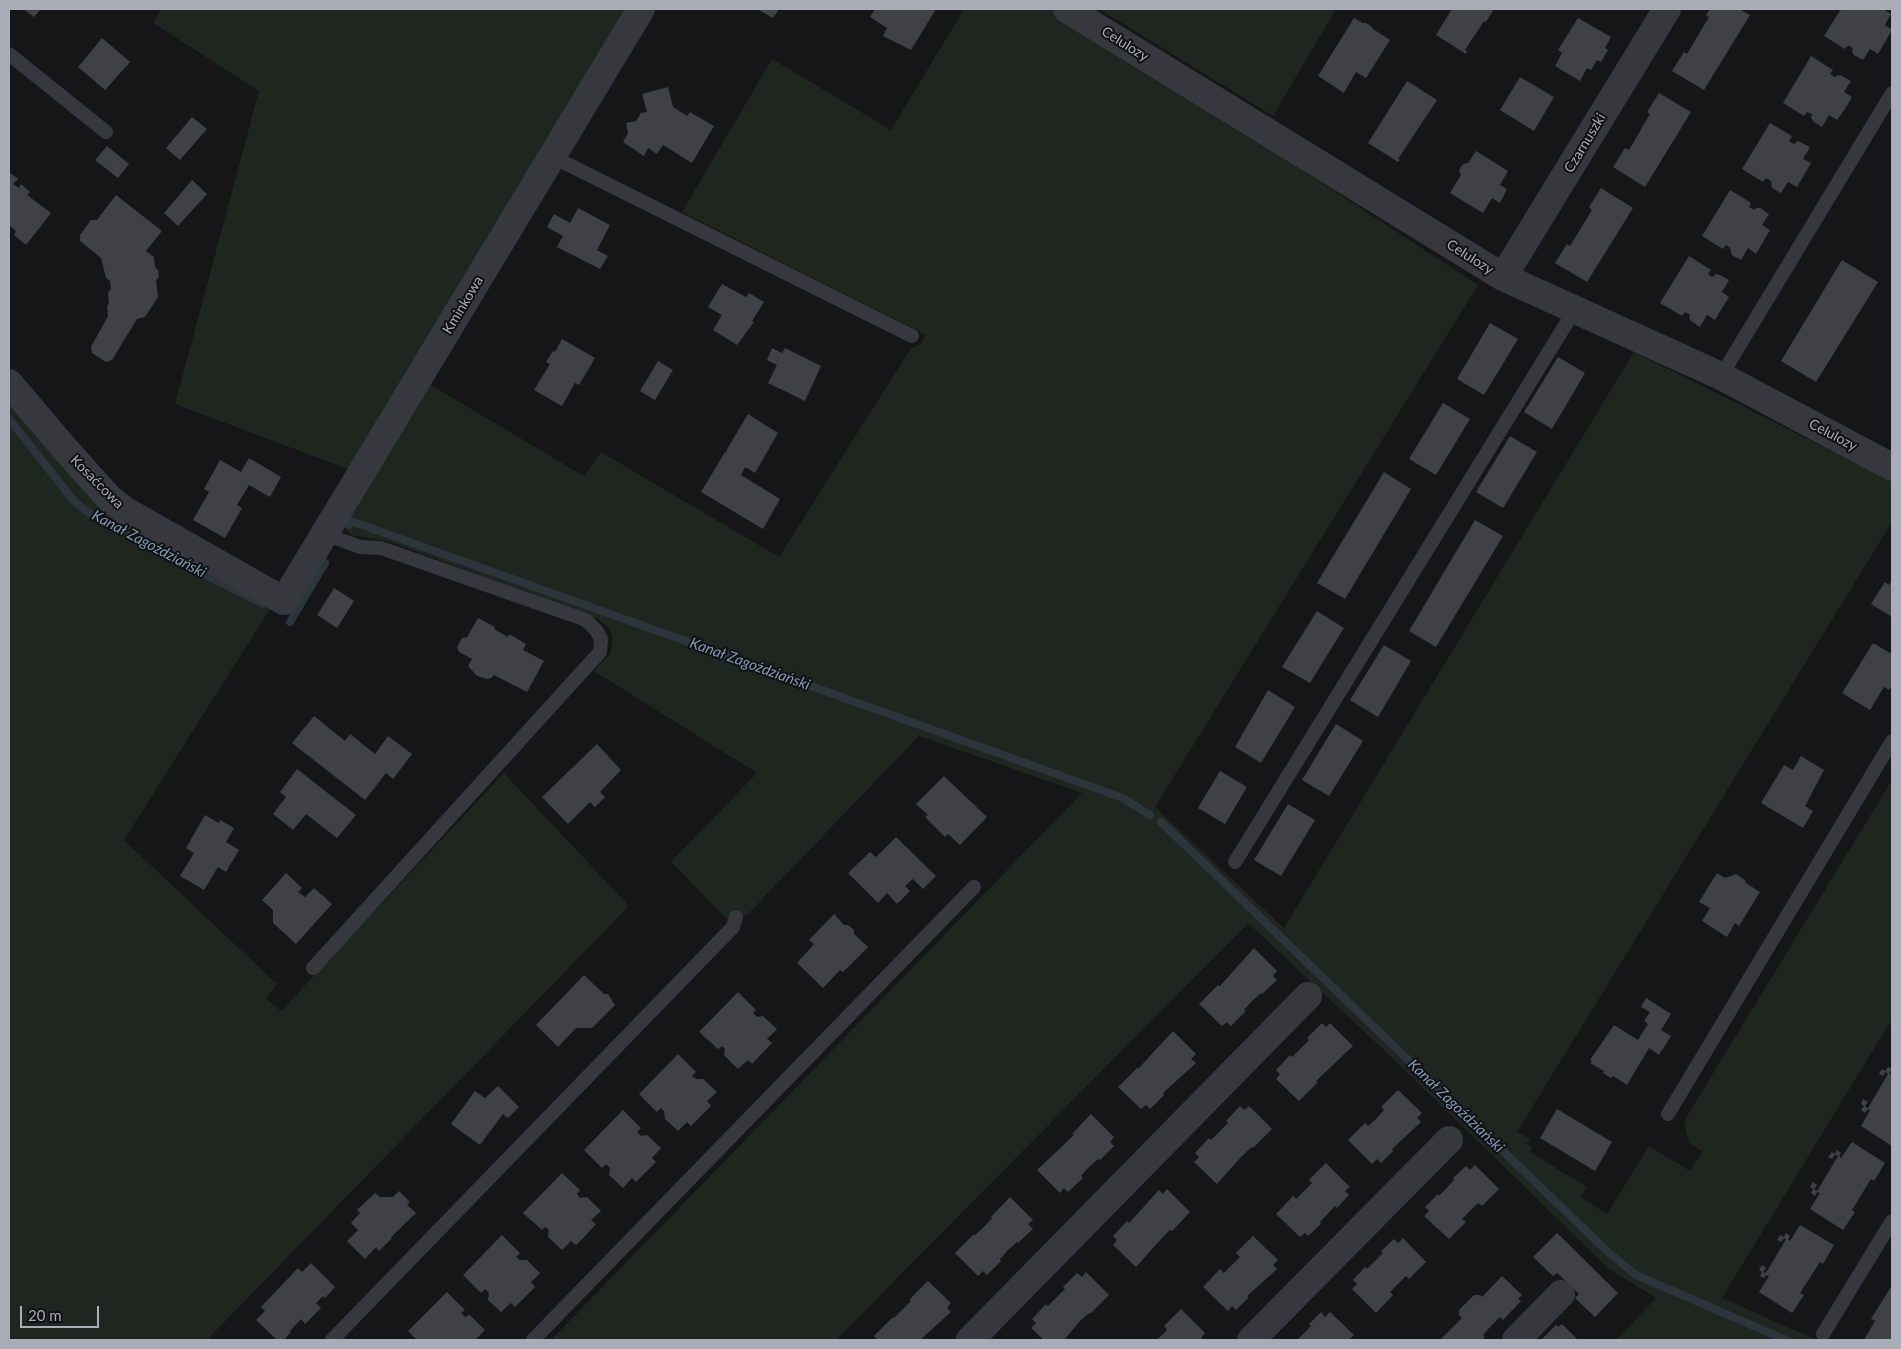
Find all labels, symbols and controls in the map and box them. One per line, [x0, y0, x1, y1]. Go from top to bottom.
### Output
street label: Celulozy [1098, 23, 1152, 65]
street label: Czarnuszki [1561, 110, 1609, 176]
street label: Celulozy [1443, 236, 1497, 278]
street label: Kminkowa [439, 273, 487, 337]
street label: Celulozy [1806, 415, 1860, 455]
street label: Kosaćcowa [67, 452, 127, 512]
water label: Kanał Zagoździański [89, 506, 209, 582]
water label: Kanał Zagoździański [687, 634, 813, 694]
water label: Kanał Zagoździański [1404, 1056, 1508, 1156]
scale bar [22, 1296, 101, 1328]
text: 20 m [28, 1306, 62, 1324]

